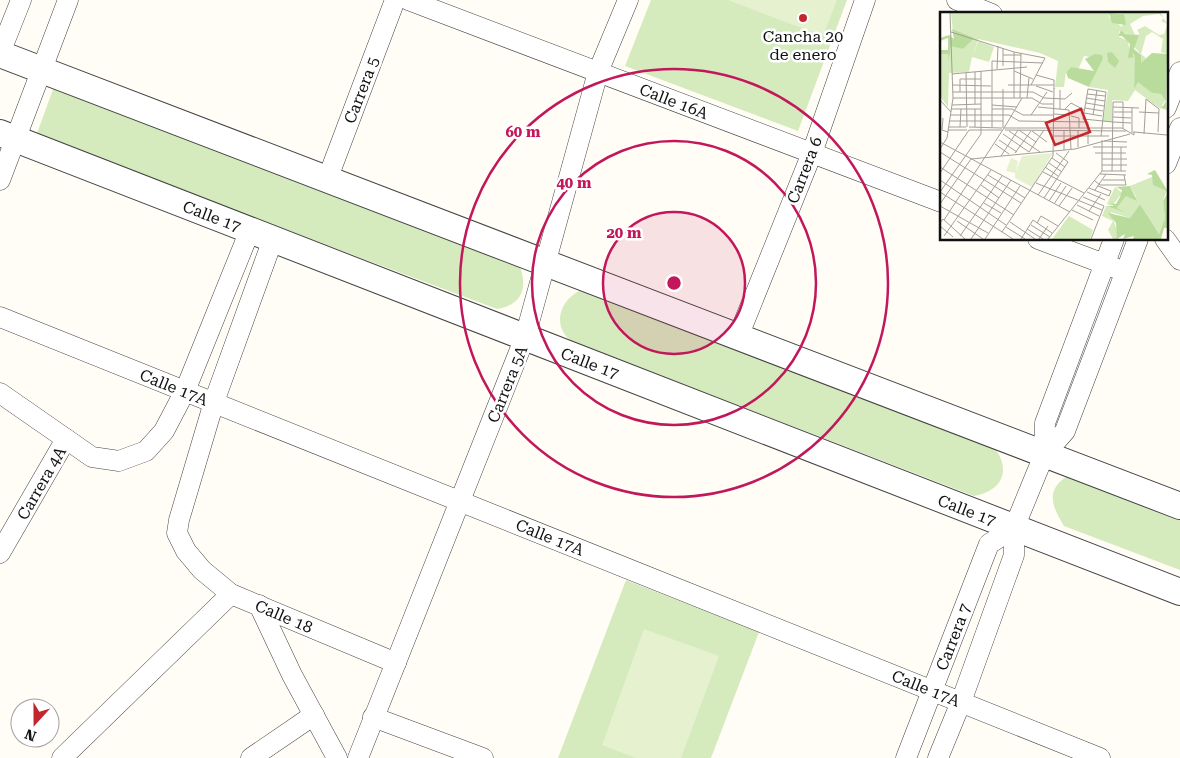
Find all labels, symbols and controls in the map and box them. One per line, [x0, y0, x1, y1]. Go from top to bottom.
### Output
marker: Cancha 20 de enero [797, 12, 809, 24]
inset map [940, 12, 1168, 240]
place label: Cancha 20 de enero [763, 27, 843, 64]
street label: Carrera 5 [340, 54, 383, 126]
street label: Calle 16A [637, 80, 712, 124]
text: 60 m [505, 123, 541, 141]
street label: Carrera 6 [783, 134, 826, 206]
text: 40 m [556, 174, 592, 192]
street label: Calle 17 [180, 197, 244, 236]
text: 20 m [606, 224, 642, 242]
centre of rings [665, 274, 683, 292]
street label: Carrera 5A [483, 342, 532, 425]
street label: Calle 17 [558, 344, 622, 383]
street label: Calle 17A [137, 365, 211, 410]
street label: Carrera 4A [13, 443, 70, 523]
street label: Calle 17 [935, 491, 999, 530]
street label: Calle 17A [513, 515, 587, 560]
street label: Calle 18 [252, 596, 316, 637]
street label: Carrera 7 [932, 601, 975, 673]
street label: Calle 17A [889, 666, 963, 711]
north arrow [10, 698, 60, 748]
text: N [22, 726, 38, 745]

